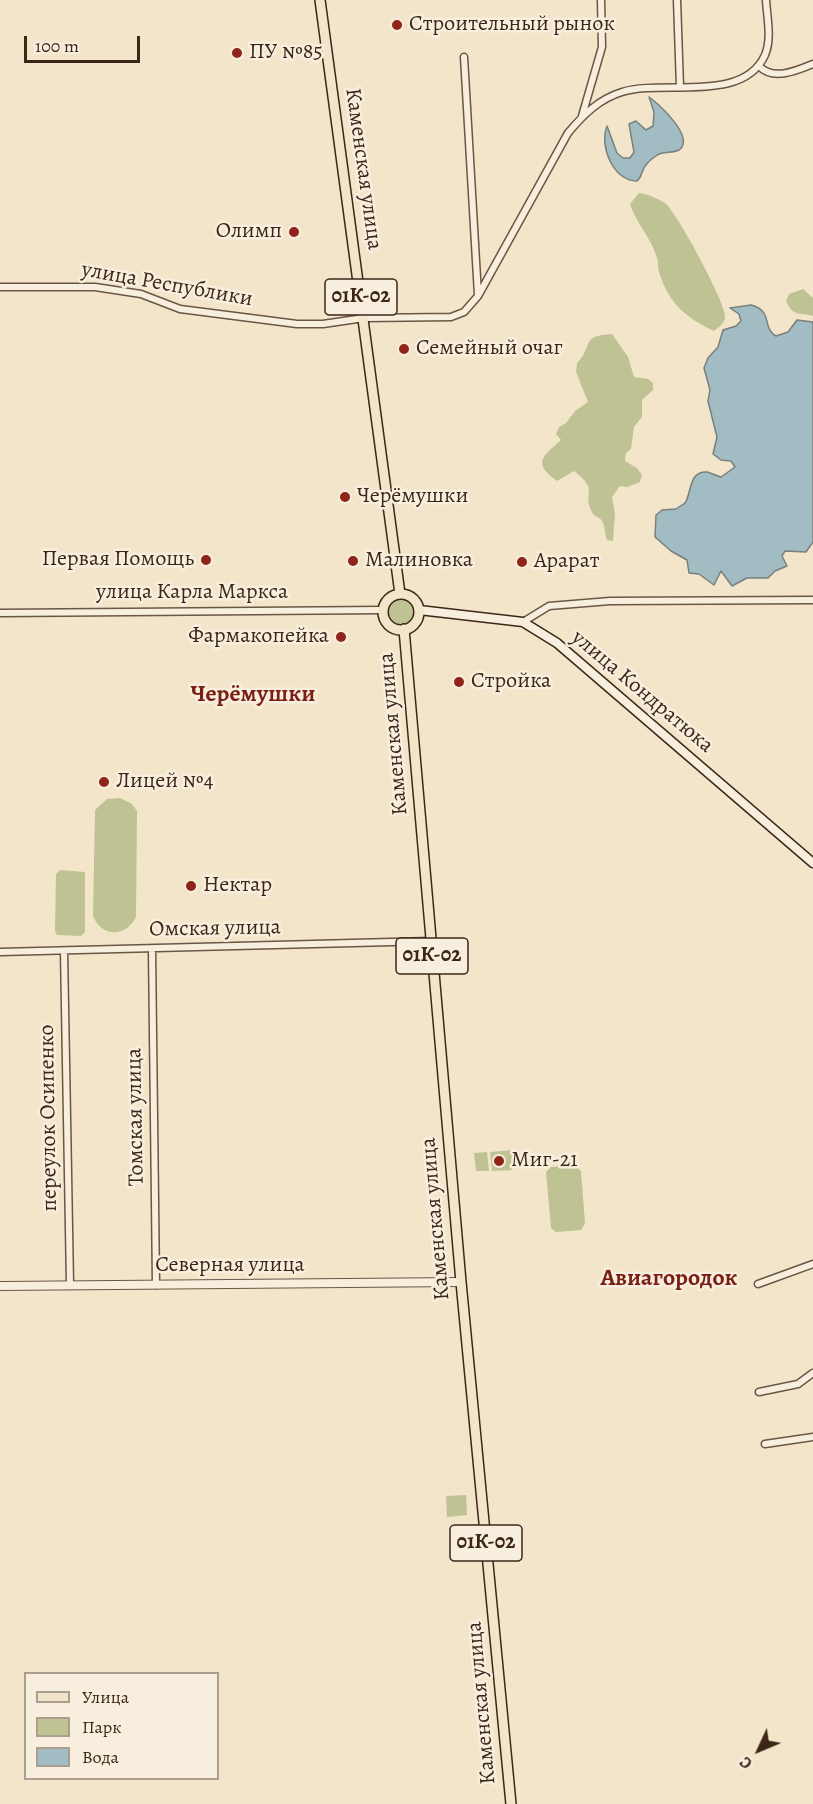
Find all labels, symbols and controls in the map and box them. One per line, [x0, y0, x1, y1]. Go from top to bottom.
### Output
place label: Строительный рынок [409, 12, 615, 38]
marker: Строительный рынок [390, 18, 404, 32]
scale bar [27, 24, 142, 62]
text: 100 m [35, 34, 79, 58]
place label: ПУ №85 [249, 40, 323, 66]
marker: ПУ №85 [230, 46, 244, 60]
street label: Каменская улица [339, 86, 387, 252]
place label: Олимп [216, 219, 282, 245]
marker: Олимп [287, 225, 301, 239]
street label: улица Республики [79, 257, 255, 313]
road number: 01К-02 [325, 279, 397, 315]
place label: Семейный очаг [416, 336, 563, 362]
marker: Семейный очаг [397, 342, 411, 356]
place label: Черёмушки [357, 484, 468, 510]
marker: Черёмушки [338, 490, 352, 504]
place label: Первая Помощь [42, 547, 194, 573]
place label: Малиновка [365, 548, 473, 574]
place label: Арарат [534, 549, 600, 575]
marker: Первая Помощь [199, 553, 213, 567]
marker: Малиновка [346, 554, 360, 568]
marker: Арарат [515, 555, 529, 569]
street label: улица Карла Маркса [96, 580, 288, 606]
place label: Фармакопейка [188, 624, 329, 650]
street label: улица Кондратюка [566, 625, 718, 759]
marker: Фармакопейка [334, 630, 348, 644]
street label: Каменская улица [374, 651, 414, 817]
place label: Стройка [471, 669, 551, 695]
marker: Стройка [452, 675, 466, 689]
district label: Черёмушки [191, 681, 315, 709]
place label: Лицей №4 [116, 769, 213, 795]
marker: Лицей №4 [97, 775, 111, 789]
place label: Нектар [203, 873, 272, 899]
marker: Нектар [184, 879, 198, 893]
street label: Омская улица [149, 915, 281, 943]
road number: 01К-02 [396, 938, 468, 974]
street label: переулок Осипенко [34, 1024, 64, 1212]
street label: Томская улица [122, 1048, 150, 1186]
street label: Каменская улица [416, 1136, 456, 1302]
place label: Миг-21 [511, 1148, 578, 1174]
marker: Миг-21 [492, 1154, 506, 1168]
street label: Северная улица [155, 1253, 305, 1279]
district label: Авиагородок [601, 1265, 737, 1293]
road number: 01К-02 [450, 1525, 522, 1561]
street label: Каменская улица [462, 1620, 502, 1786]
legend [24, 1672, 219, 1780]
text: Улица [82, 1685, 129, 1709]
text: Парк [82, 1715, 122, 1739]
north arrow [729, 1720, 789, 1780]
text: Вода [82, 1745, 119, 1769]
text: С [735, 1751, 757, 1774]

